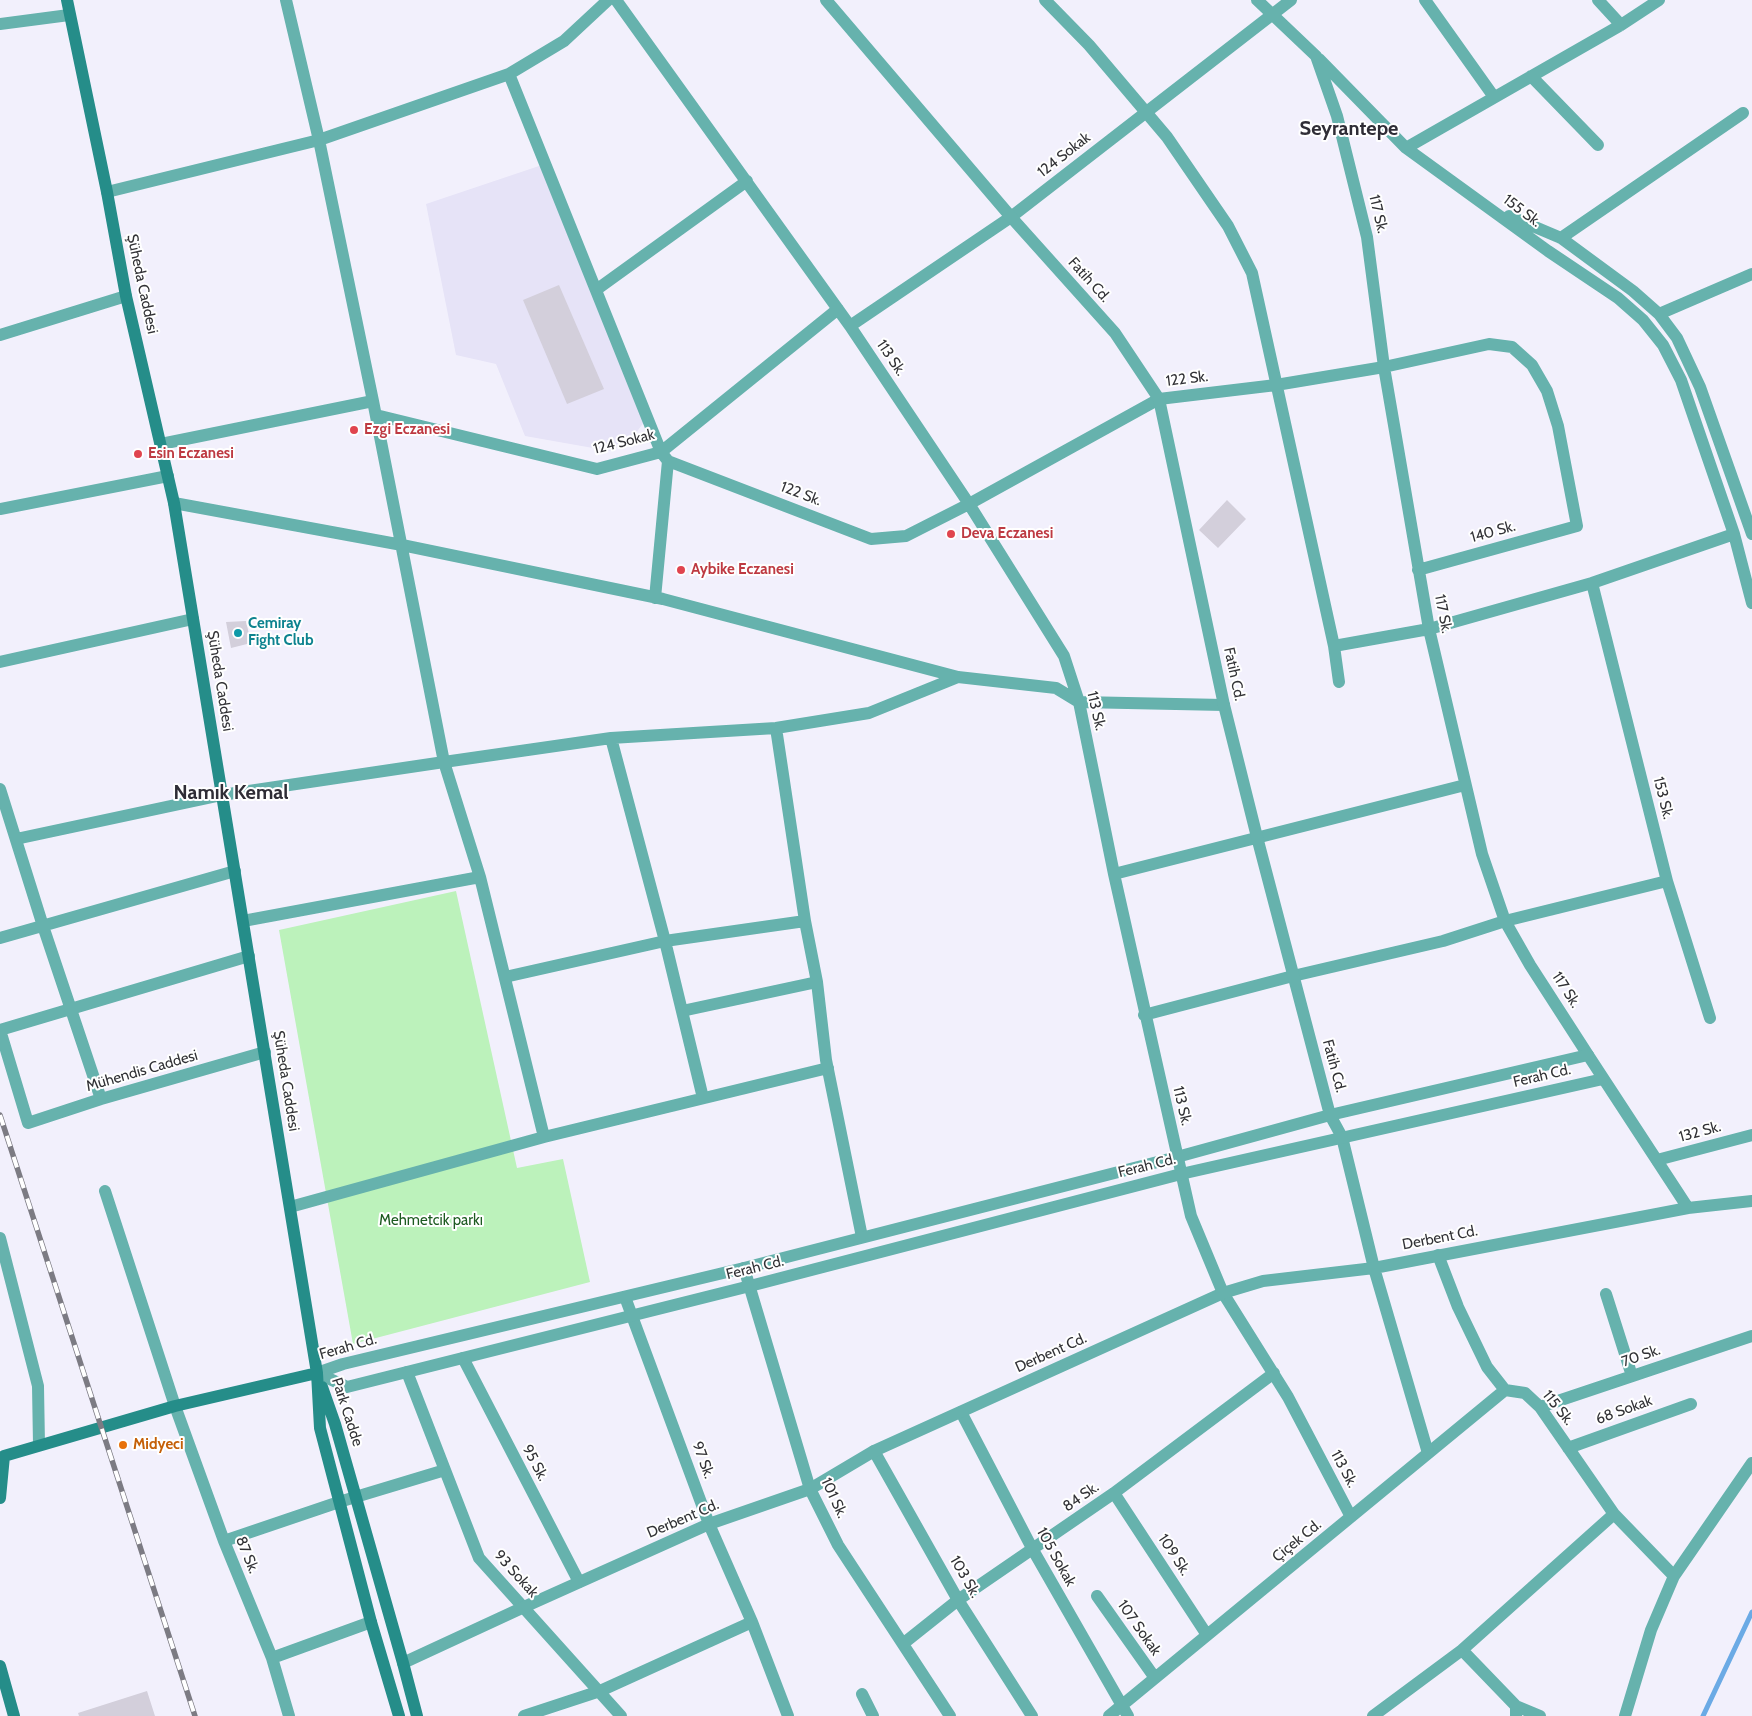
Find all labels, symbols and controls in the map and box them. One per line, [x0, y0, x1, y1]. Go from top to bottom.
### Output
district label: Seyrantepe [1300, 117, 1398, 141]
street label: 124 Sokak [1034, 129, 1094, 181]
street label: 155 Sk. [1499, 191, 1545, 231]
street label: 117 Sk. [1365, 193, 1391, 235]
street label: Şüheda Caddesi [123, 232, 161, 336]
street label: Fatih Cd. [1064, 254, 1114, 306]
street label: 113 Sk. [872, 336, 910, 380]
street label: 122 Sk. [1165, 367, 1209, 391]
place label: Ezgi Eczanesi [364, 421, 450, 439]
marker: Ezgi Eczanesi [348, 424, 360, 436]
street label: 124 Sokak [592, 426, 656, 458]
place label: Esin Eczanesi [148, 445, 234, 463]
marker: Esin Eczanesi [132, 448, 144, 460]
street label: 122 Sk. [778, 478, 824, 510]
street label: 140 Sk. [1468, 517, 1518, 547]
place label: Deva Eczanesi [961, 525, 1053, 543]
marker: Deva Eczanesi [945, 528, 957, 540]
place label: Aybike Eczanesi [691, 561, 794, 579]
marker: Aybike Eczanesi [675, 564, 687, 576]
street label: 117 Sk. [1430, 593, 1456, 635]
place label: Cemiray Fight Club [248, 615, 313, 650]
marker: Cemiray Fight Club [232, 627, 244, 639]
street label: Şüheda Caddesi [203, 629, 237, 733]
street label: Fatih Cd. [1220, 646, 1248, 702]
street label: 113 Sk. [1083, 690, 1109, 732]
street label: 153 Sk. [1649, 775, 1677, 821]
district label: Namık Kemal [173, 781, 289, 805]
street label: 117 Sk. [1548, 969, 1584, 1011]
street label: Şüheda Caddesi [269, 1029, 303, 1133]
street label: Fatih Cd. [1318, 1037, 1350, 1095]
street label: Mühendis Caddesi [84, 1046, 200, 1096]
street label: Ferah Cd. [1511, 1061, 1573, 1091]
street label: 113 Sk. [1169, 1085, 1195, 1127]
street label: 132 Sk. [1677, 1118, 1723, 1146]
street label: Ferah Cd. [1116, 1150, 1178, 1182]
park label: Mehmetcik parkı [379, 1212, 483, 1230]
street label: Derbent Cd. [1401, 1222, 1479, 1254]
street label: Ferah Cd. [724, 1252, 786, 1284]
street label: Derbent Cd. [1012, 1329, 1090, 1377]
street label: Ferah Cd. [317, 1330, 379, 1364]
street label: 70 Sk. [1619, 1341, 1663, 1371]
street label: Park Cadde [327, 1375, 367, 1449]
street label: 115 Sk. [1538, 1387, 1578, 1429]
street label: 68 Sokak [1593, 1392, 1655, 1428]
place label: Midyeci [133, 1436, 184, 1454]
marker: Midyeci [117, 1439, 129, 1451]
street label: 97 Sk. [688, 1439, 718, 1481]
street label: 95 Sk. [518, 1442, 552, 1484]
street label: 113 Sk. [1327, 1447, 1361, 1491]
street label: 101 Sk. [817, 1475, 851, 1521]
street label: 84 Sk. [1060, 1478, 1102, 1516]
street label: Derbent Cd. [644, 1496, 722, 1542]
street label: Çiçek Cd. [1269, 1516, 1325, 1566]
street label: 105 Sokak [1033, 1524, 1079, 1590]
street label: 109 Sk. [1154, 1531, 1194, 1579]
street label: 87 Sk. [231, 1534, 263, 1576]
street label: 93 Sokak [490, 1547, 542, 1601]
street label: 103 Sk. [946, 1553, 984, 1601]
street label: 107 Sokak [1113, 1597, 1165, 1659]

